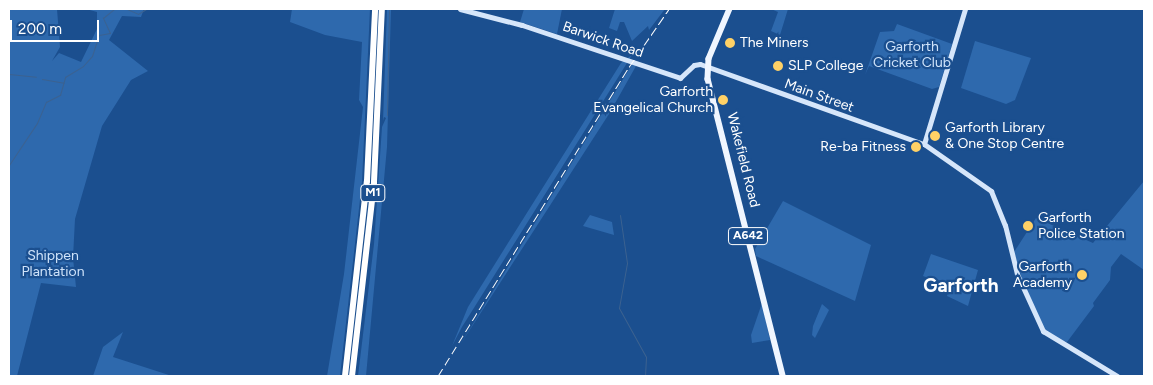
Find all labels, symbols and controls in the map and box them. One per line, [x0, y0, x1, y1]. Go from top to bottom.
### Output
scale bar [12, 10, 101, 42]
street label: Barwick Road [560, 18, 646, 62]
text: 200 m [18, 20, 62, 38]
place label: The Miners [740, 35, 808, 51]
marker: The Miners [724, 37, 736, 49]
park label: Garforth Cricket Club [873, 39, 951, 72]
place label: SLP College [788, 58, 863, 74]
marker: SLP College [772, 60, 784, 72]
street label: Main Street [782, 76, 856, 116]
place label: Garforth Evangelical Church [593, 84, 713, 116]
marker: Garforth Evangelical Church [717, 94, 729, 106]
street label: Wakefield Road [723, 111, 763, 209]
place label: Garforth Library & One Stop Centre [945, 120, 1064, 152]
marker: Garforth Library & One Stop Centre [929, 130, 941, 142]
place label: Re-ba Fitness [820, 139, 906, 155]
marker: Re-ba Fitness [910, 141, 922, 153]
road number: M1 [359, 184, 387, 202]
place label: Garforth Police Station [1038, 210, 1125, 242]
marker: Garforth Police Station [1022, 220, 1034, 232]
road number: A642 [727, 227, 769, 246]
park label: Shippen Plantation [21, 248, 85, 280]
place label: Garforth Academy [1013, 259, 1072, 292]
marker: Garforth Academy [1076, 269, 1088, 281]
district label: Garforth [923, 275, 999, 297]

